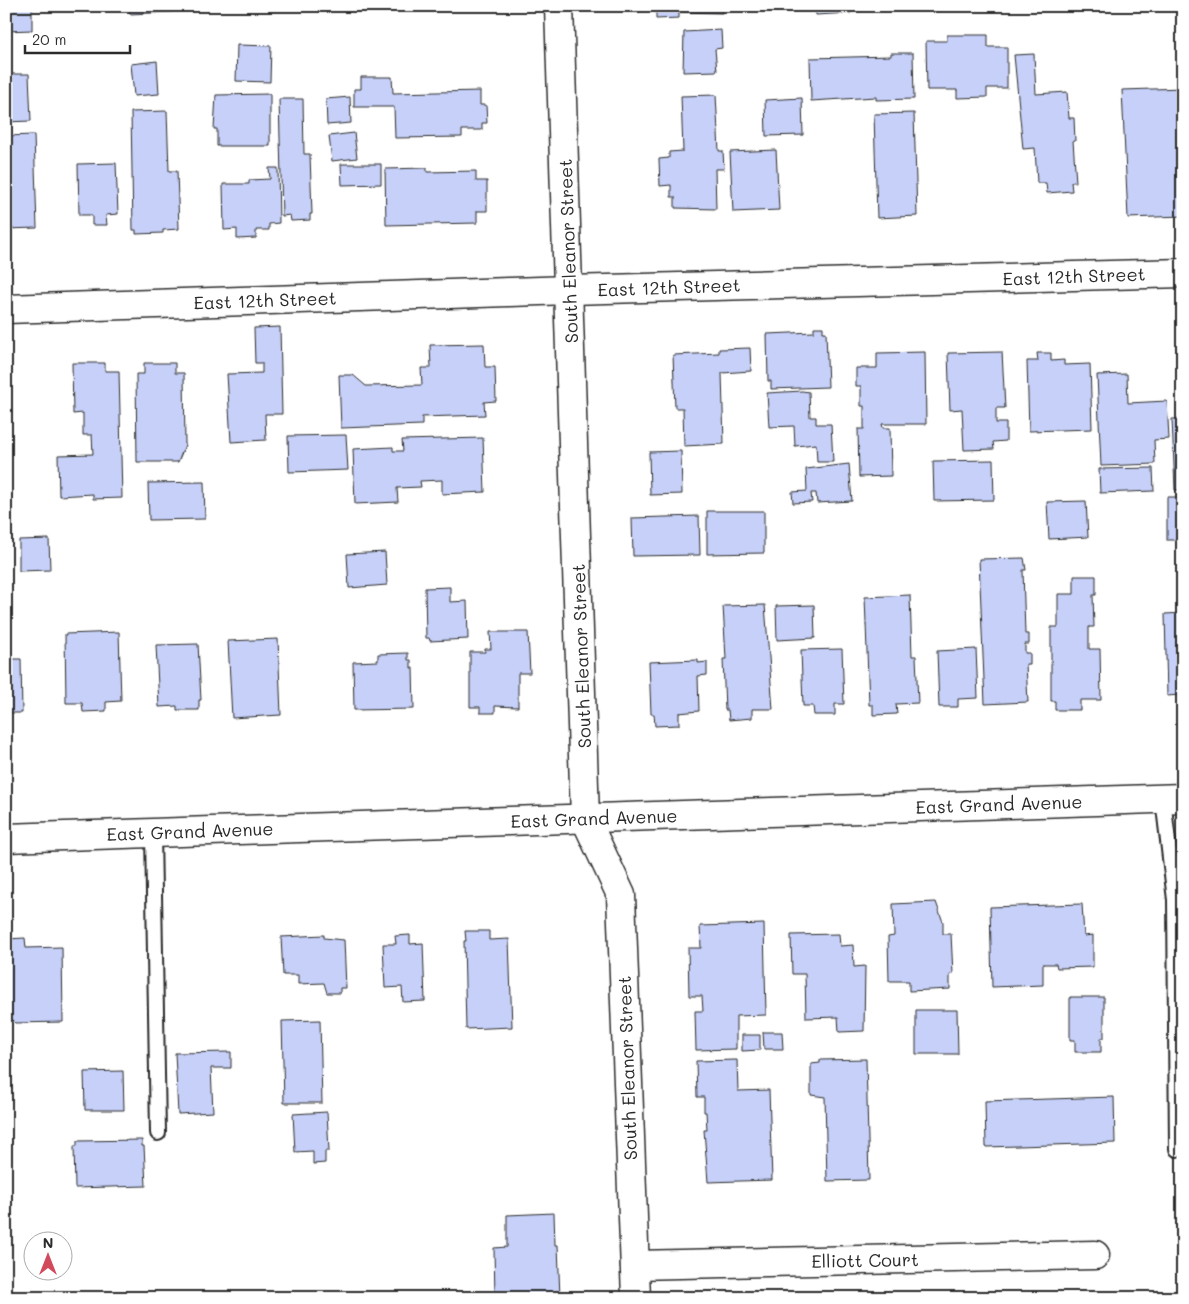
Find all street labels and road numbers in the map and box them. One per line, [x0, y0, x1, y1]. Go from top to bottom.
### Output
street label: South Eleanor Street [553, 158, 583, 344]
street label: East 12th Street [1002, 262, 1146, 290]
street label: East 12th Street [597, 273, 741, 301]
street label: East 12th Street [193, 286, 337, 314]
street label: South Eleanor Street [566, 563, 596, 749]
street label: East Grand Avenue [915, 789, 1083, 819]
street label: East Grand Avenue [510, 803, 678, 833]
street label: East Grand Avenue [106, 816, 274, 846]
street label: South Eleanor Street [612, 975, 642, 1161]
street label: Elliott Court [811, 1247, 919, 1273]

